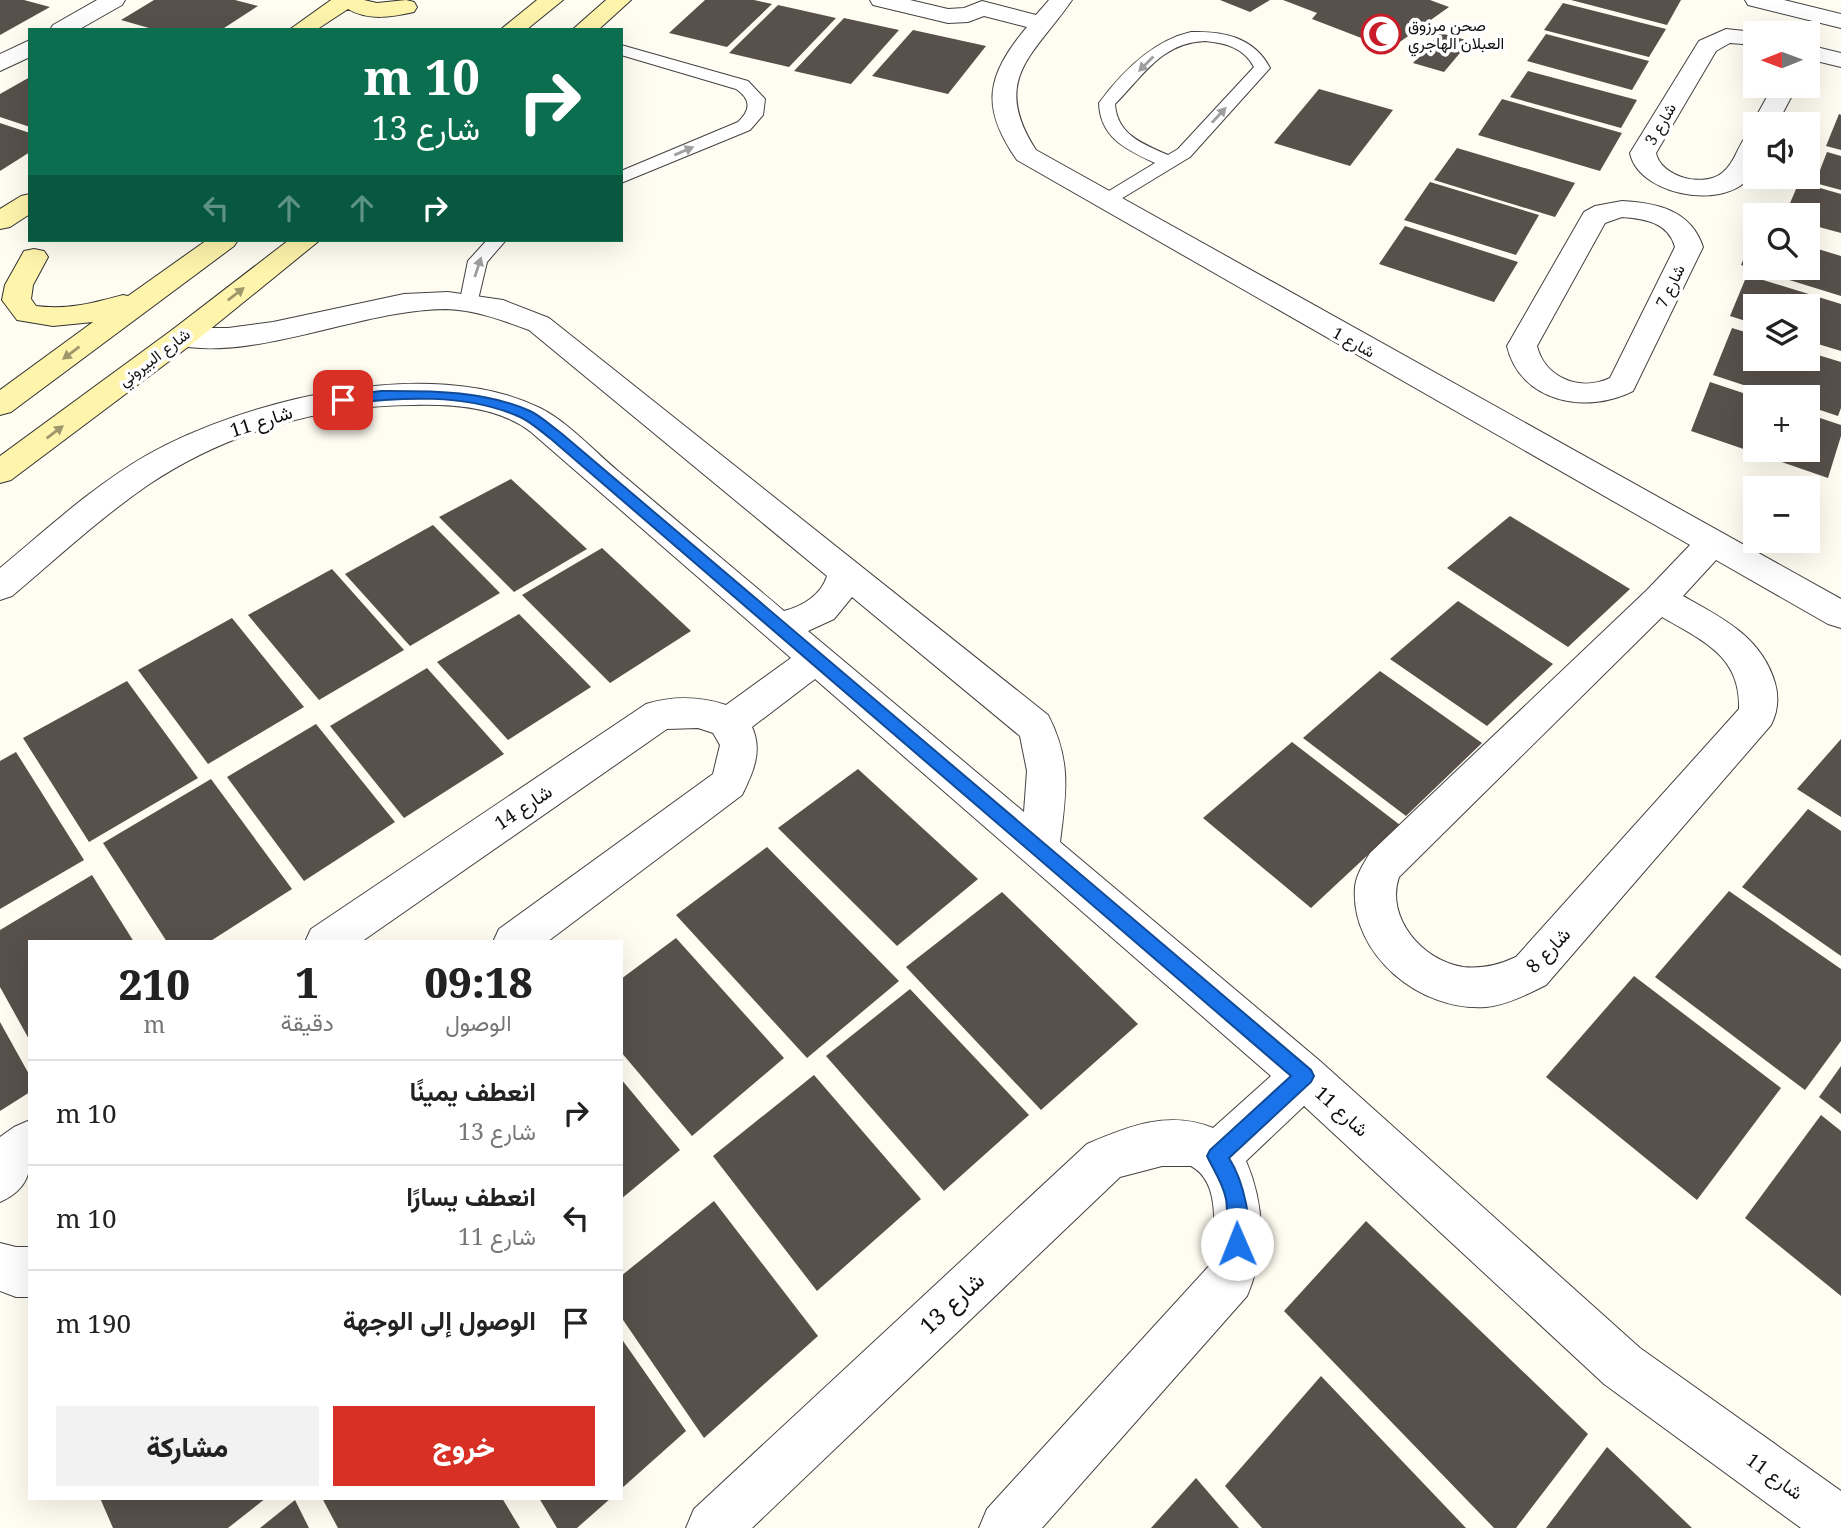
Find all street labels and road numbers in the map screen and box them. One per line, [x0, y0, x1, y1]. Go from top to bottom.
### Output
street label: شارع 3 [1639, 99, 1682, 150]
street label: شارع 7 [1650, 261, 1691, 312]
street label: شارع 1 [1328, 321, 1379, 363]
street label: شارع البيروني [114, 323, 196, 394]
street label: شارع 11 [226, 399, 296, 443]
street label: شارع 14 [489, 778, 557, 836]
street label: شارع 8 [1520, 922, 1576, 978]
street label: شارع 11 [1309, 1080, 1375, 1142]
street label: شارع 13 [912, 1264, 991, 1341]
street label: شارع 11 [1741, 1447, 1809, 1505]

